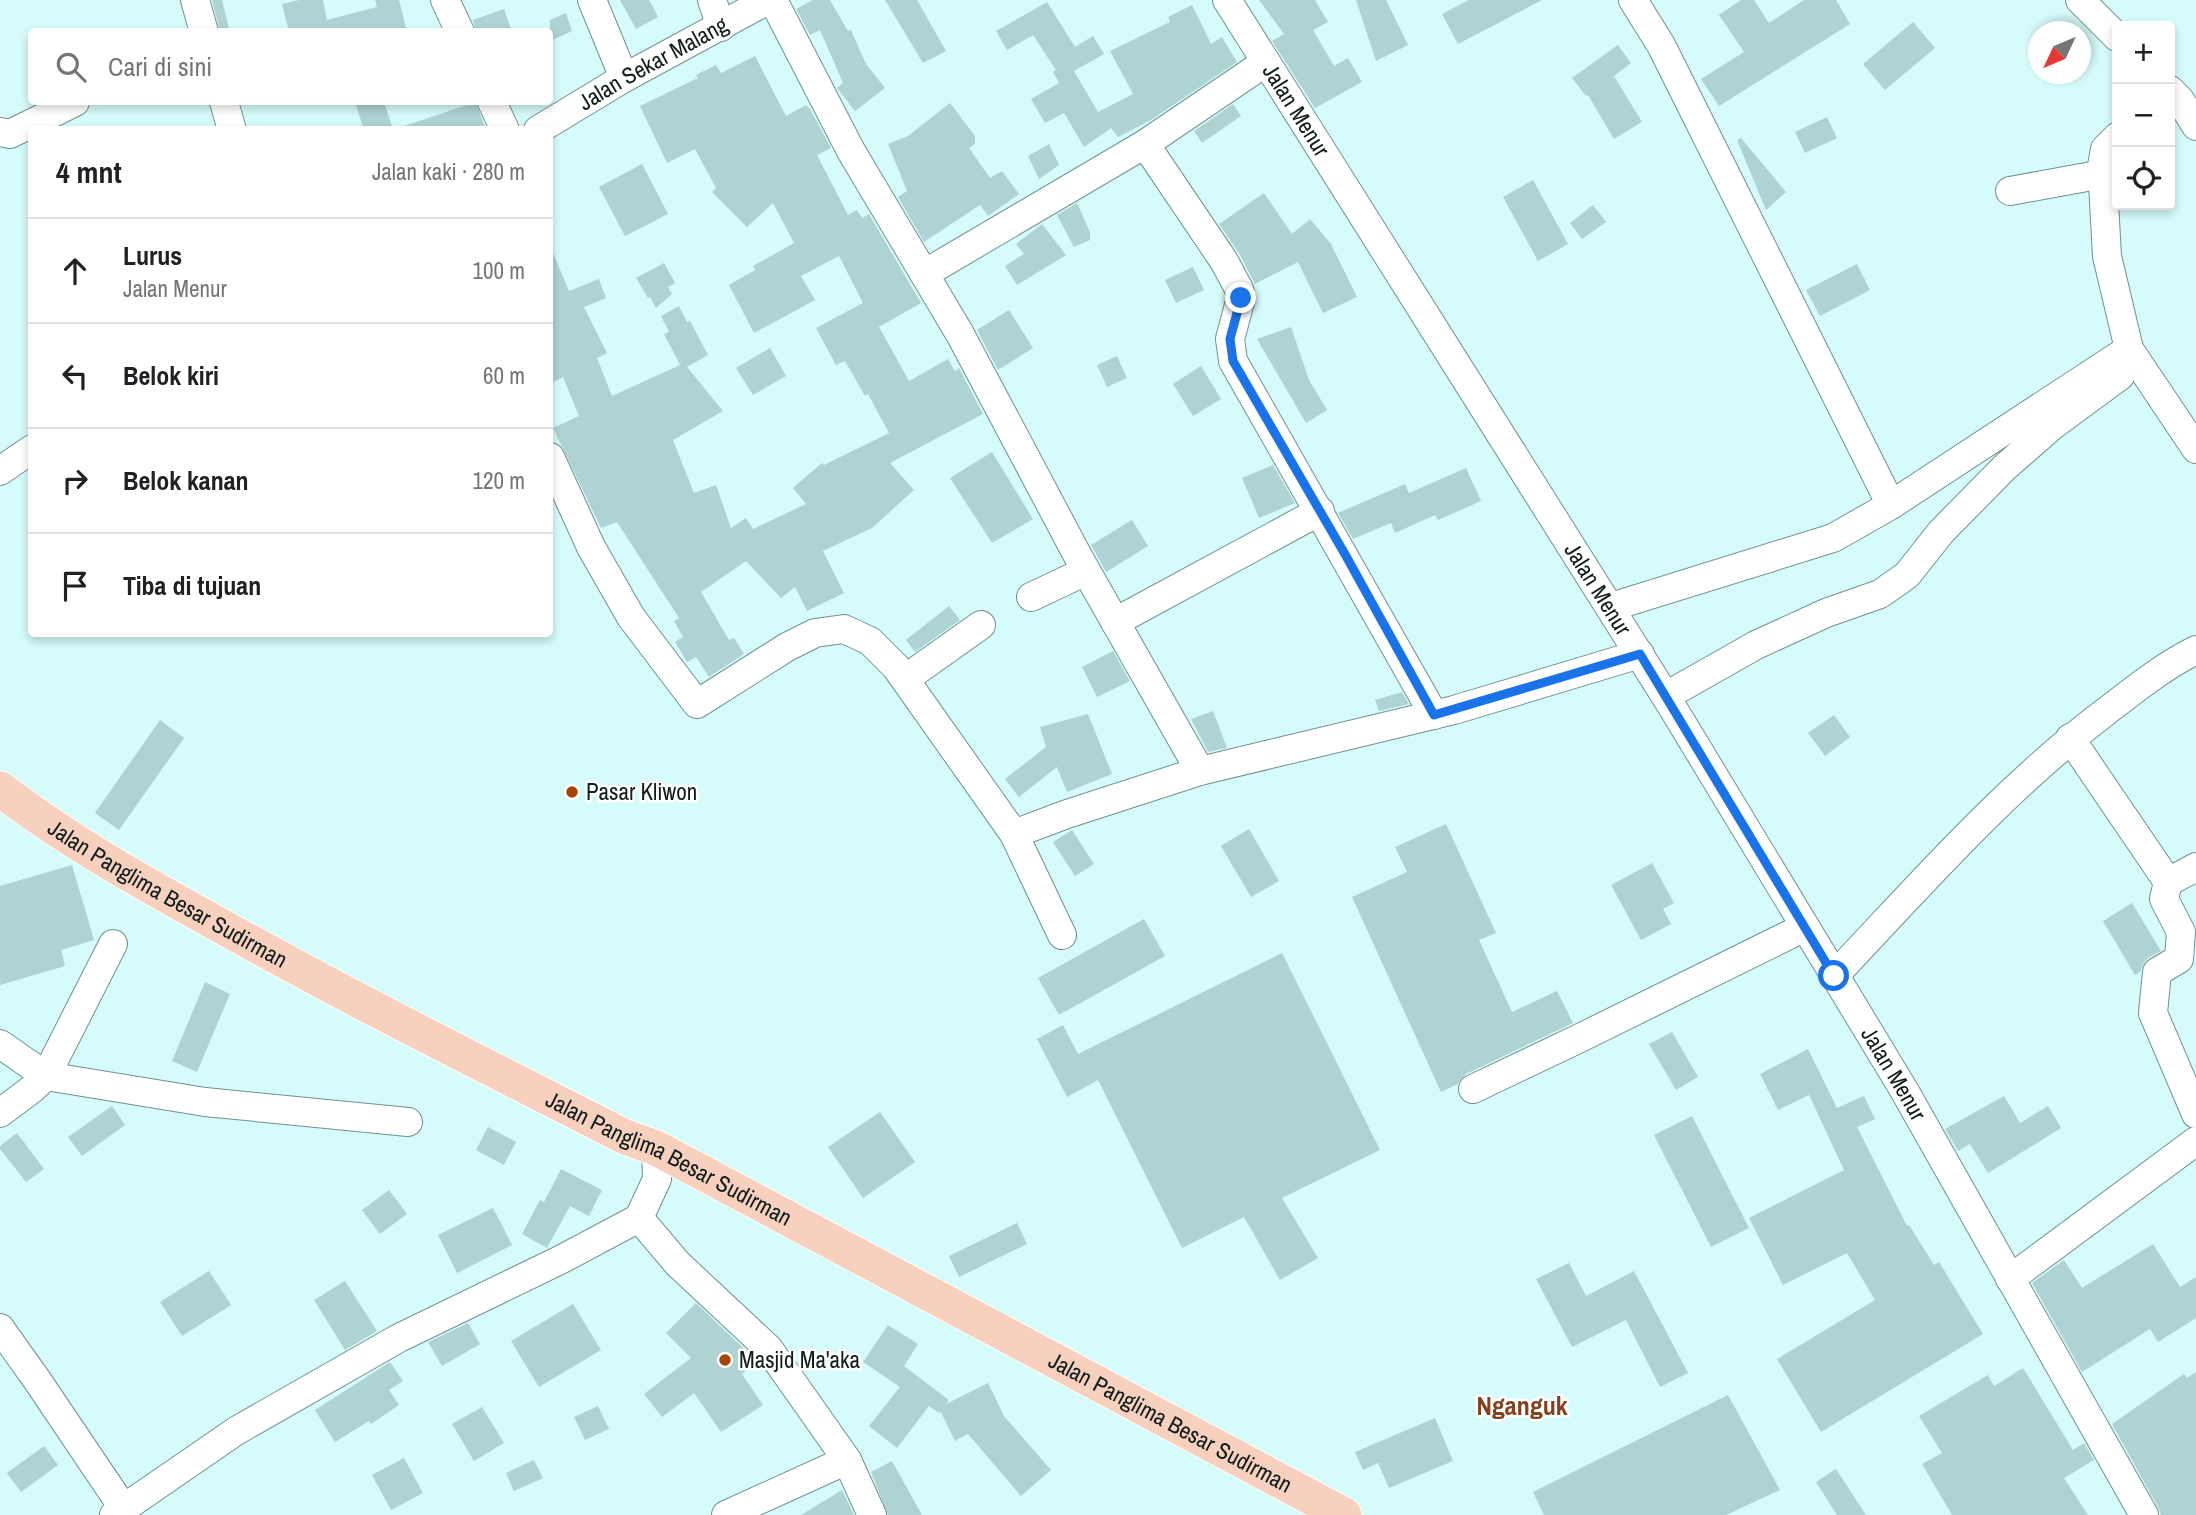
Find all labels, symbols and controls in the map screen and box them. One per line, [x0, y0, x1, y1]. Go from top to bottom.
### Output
street label: Jalan Sekar Malang [572, 8, 734, 117]
north arrow [2028, 21, 2091, 84]
map controls [2112, 21, 2175, 210]
button: + [2112, 21, 2175, 84]
search box [28, 28, 553, 105]
icon: search [52, 48, 90, 86]
text: Cari di sini [108, 49, 212, 84]
street label: Jalan Menur [1256, 58, 1338, 163]
button: − [2112, 84, 2175, 147]
button: locate [2112, 147, 2175, 210]
text: 4 mnt [56, 152, 122, 192]
text: Jalan kaki · 280 m [372, 156, 525, 187]
text: Lurus [123, 238, 182, 273]
icon: ahead [56, 252, 94, 290]
text: 100 m [473, 255, 525, 286]
text: Jalan Menur [123, 273, 227, 304]
route end [1225, 282, 1256, 313]
icon: left [56, 357, 94, 395]
text: Belok kiri [123, 358, 219, 393]
text: 60 m [483, 360, 525, 391]
icon: right [56, 462, 94, 500]
text: Belok kanan [123, 463, 249, 498]
text: 120 m [473, 465, 525, 496]
street label: Jalan Menur [1558, 536, 1640, 641]
icon: arrive [56, 567, 94, 605]
text: Tiba di tujuan [123, 568, 261, 603]
place label: Pasar Kliwon [586, 776, 697, 807]
marker: Pasar Kliwon [564, 784, 580, 800]
street label: Jalan Panglima Besar Sudirman [42, 812, 293, 975]
route start [1818, 960, 1849, 991]
street label: Jalan Menur [1854, 1021, 1934, 1127]
street label: Jalan Panglima Besar Sudirman [541, 1083, 798, 1233]
place label: Masjid Ma'aka [739, 1344, 861, 1375]
street label: Jalan Panglima Besar Sudirman [1043, 1344, 1298, 1500]
marker: Masjid Ma'aka [717, 1352, 733, 1368]
district label: Nganguk [1476, 1388, 1568, 1423]

